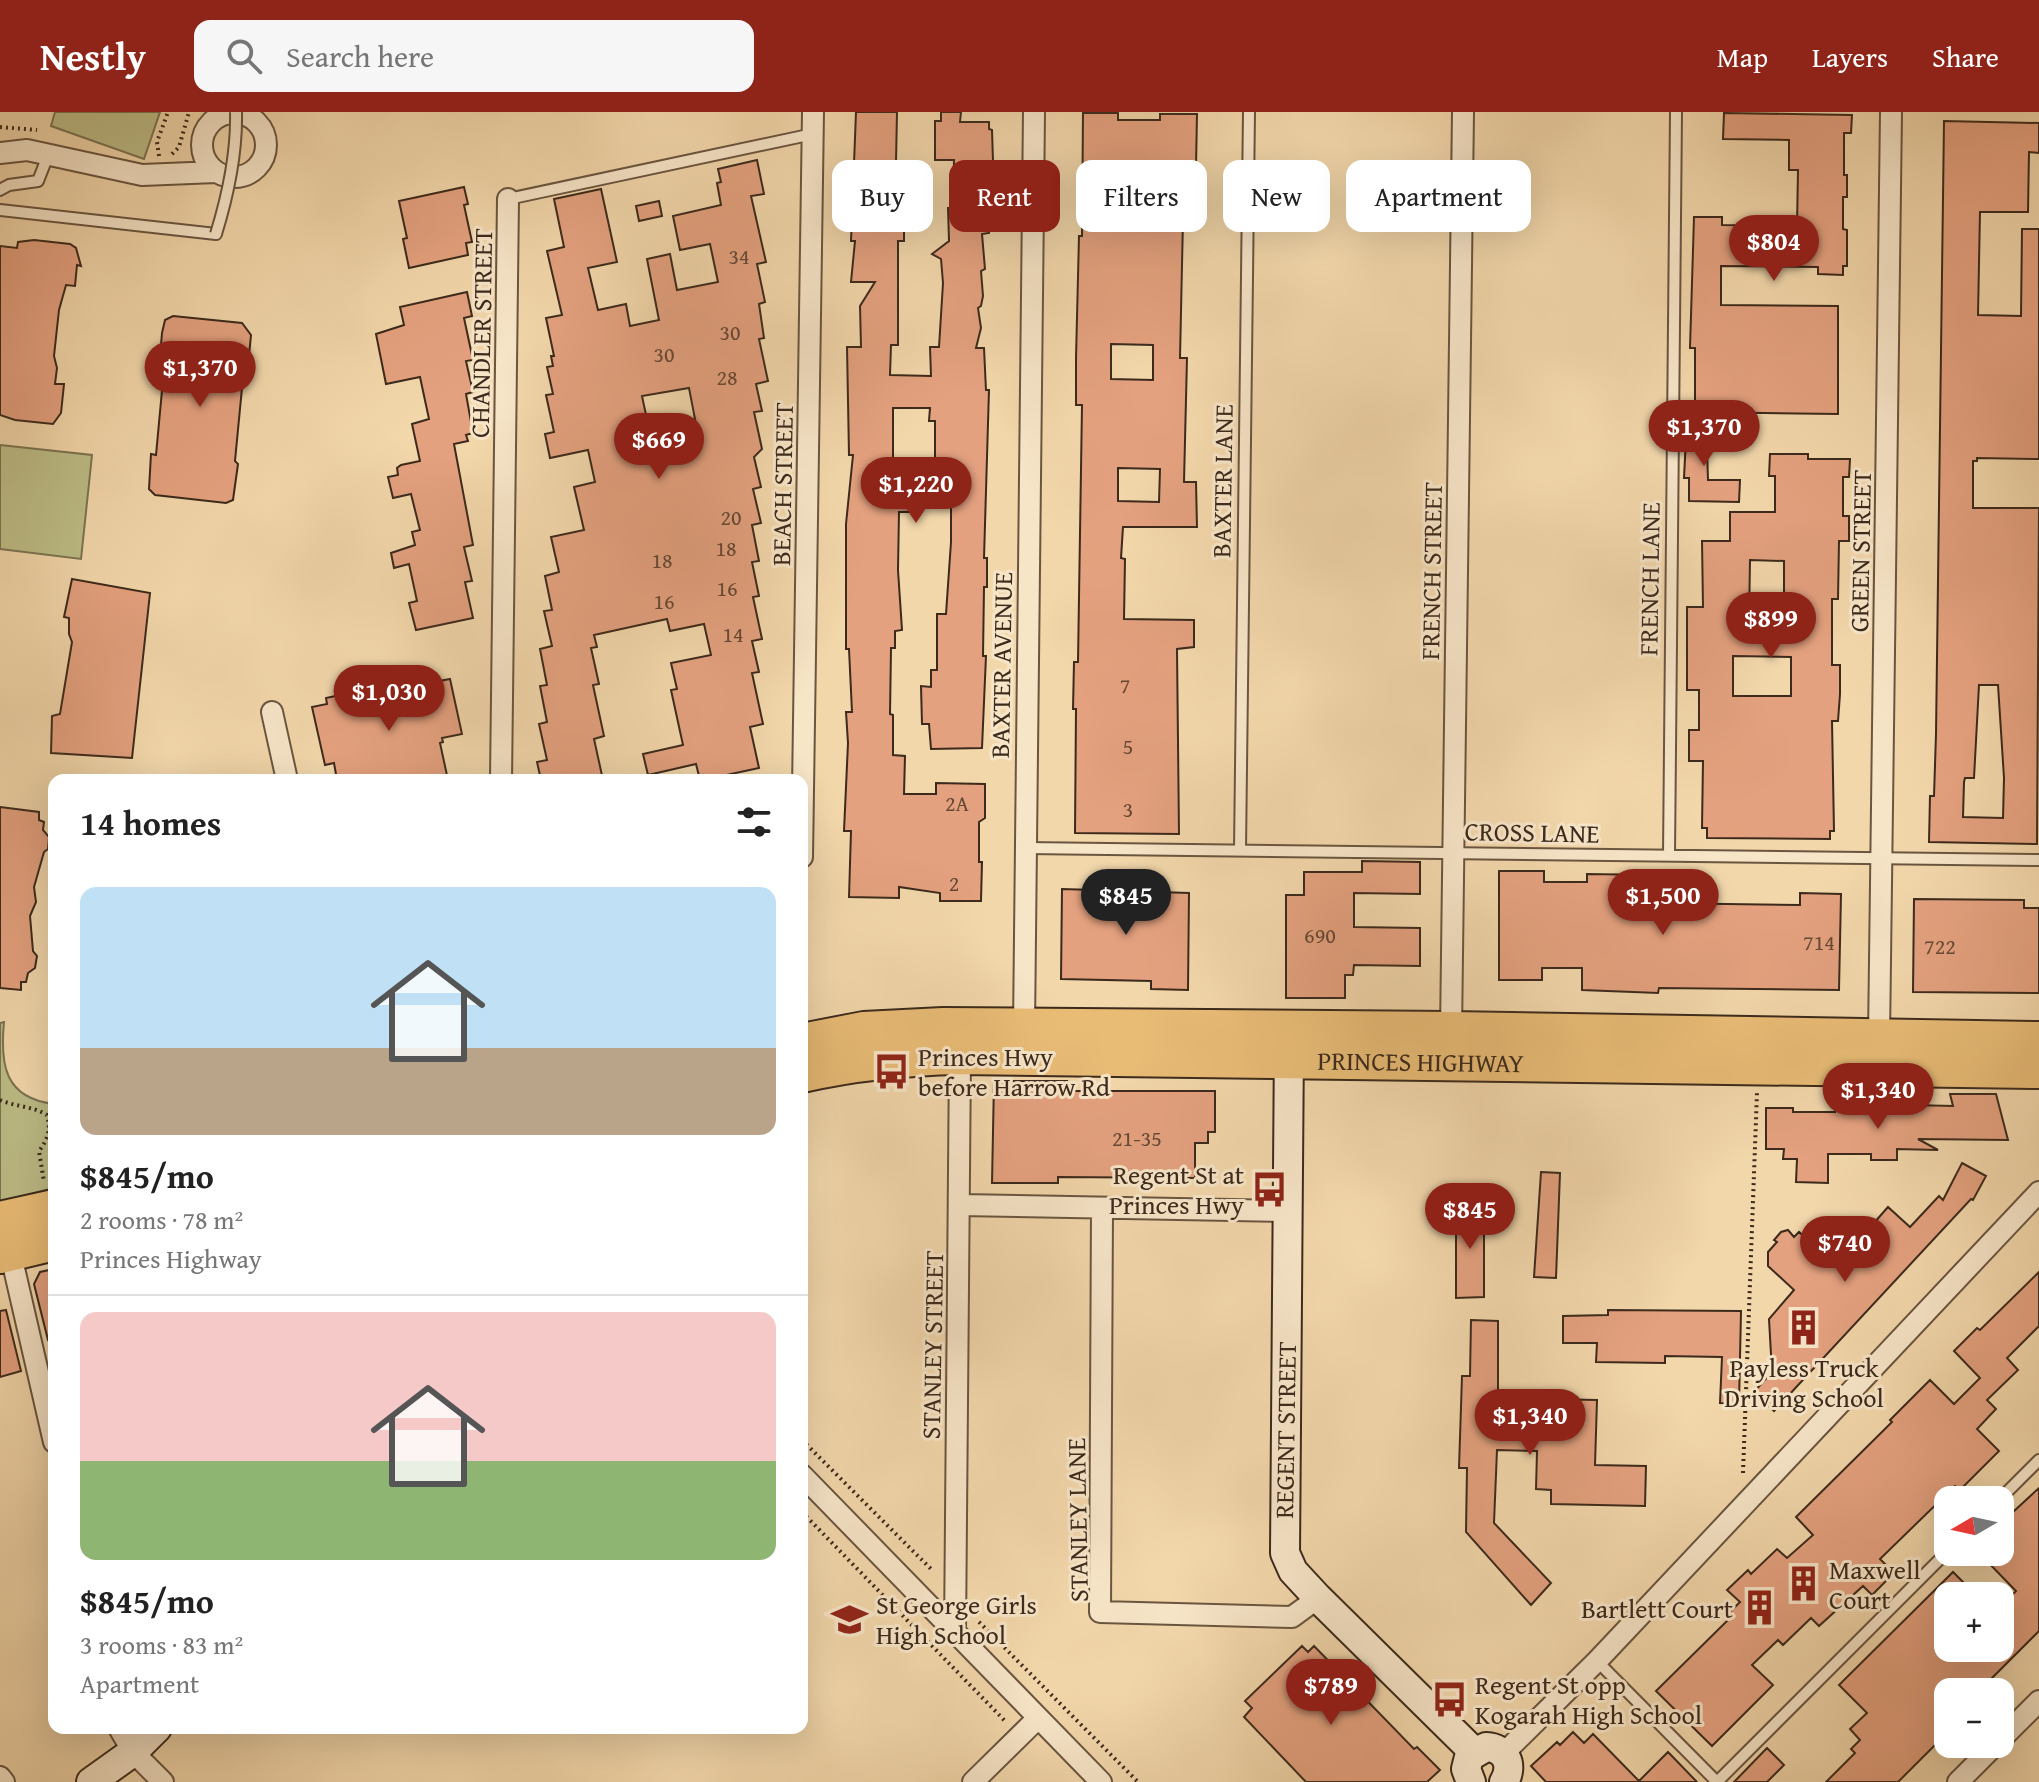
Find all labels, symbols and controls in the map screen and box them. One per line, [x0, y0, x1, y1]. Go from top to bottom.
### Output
search box [194, 20, 754, 92]
text: Nestly [40, 28, 146, 84]
icon: search [222, 34, 266, 78]
text: Search here [286, 34, 434, 78]
text: Map [1717, 36, 1768, 77]
text: Layers [1812, 36, 1888, 77]
text: Share [1932, 36, 1999, 77]
chip: Buy [832, 160, 933, 232]
chip: Rent [949, 160, 1060, 232]
chip: Filters [1076, 160, 1207, 232]
chip: New [1223, 160, 1330, 232]
chip: Apartment [1346, 160, 1531, 232]
pin: $804 [1727, 215, 1821, 283]
text: $804 [1747, 221, 1801, 260]
street label: CHANDLER STREET [460, 227, 502, 438]
house number: 34 [728, 240, 750, 272]
house number: 30 [719, 316, 741, 348]
house number: 30 [653, 338, 675, 370]
pin: $1,370 [135, 341, 265, 409]
text: $1,370 [163, 347, 237, 386]
house number: 28 [716, 361, 738, 393]
pin: $1,370 [1639, 400, 1769, 468]
street label: BEACH STREET [761, 402, 803, 566]
street label: BAXTER LANE [1201, 404, 1243, 558]
text: $1,370 [1667, 406, 1741, 445]
pin: $669 [612, 413, 706, 481]
text: $669 [632, 419, 686, 458]
pin: $1,220 [851, 457, 981, 525]
text: $1,220 [879, 463, 953, 502]
street label: GREEN STREET [1839, 469, 1881, 633]
street label: FRENCH STREET [1410, 481, 1452, 660]
house number: 20 [720, 501, 742, 533]
street label: FRENCH LANE [1628, 502, 1670, 656]
house number: 18 [715, 532, 737, 564]
house number: 18 [651, 544, 673, 576]
house number: 16 [716, 572, 738, 604]
street label: BAXTER AVENUE [980, 572, 1022, 758]
house number: 16 [653, 585, 675, 617]
pin: $899 [1724, 592, 1818, 660]
text: $899 [1744, 598, 1798, 637]
house number: 14 [722, 618, 744, 650]
pin: $1,030 [324, 665, 454, 733]
house number: 7 [1120, 669, 1130, 701]
text: $1,030 [352, 671, 426, 710]
house number: 5 [1123, 730, 1133, 762]
house number: 2A [945, 787, 970, 819]
house number: 3 [1123, 793, 1133, 825]
text: 14 homes [80, 798, 221, 847]
icon: filters [732, 800, 776, 844]
street label: CROSS LANE [1464, 811, 1600, 853]
house number: 2 [949, 867, 959, 899]
pin: $845 [1079, 869, 1173, 937]
pin: $1,500 [1598, 869, 1728, 937]
text: $845 [1099, 875, 1153, 914]
text: $1,500 [1626, 875, 1700, 914]
house number: 690 [1304, 919, 1336, 951]
house number: 714 [1803, 926, 1835, 958]
house number: 722 [1924, 930, 1956, 962]
icon: home [356, 939, 500, 1083]
place label: Princes Hwy before Harrow Rd [918, 1037, 1110, 1106]
street label: PRINCES HIGHWAY [1317, 1040, 1525, 1082]
bus stop icon: Princes Hwy before Harrow Rd [873, 1052, 911, 1090]
pin: $1,340 [1813, 1063, 1943, 1131]
text: $1,340 [1841, 1069, 1915, 1108]
house number: 21-35 [1112, 1122, 1162, 1154]
text: $845/mo [80, 1151, 214, 1200]
place label: Regent St at Princes Hwy [1109, 1155, 1244, 1224]
bus stop icon: Regent St at Princes Hwy [1251, 1170, 1289, 1208]
pin: $845 [1423, 1183, 1517, 1251]
text: $845 [1443, 1189, 1497, 1228]
text: 2 rooms · 78 m² [80, 1200, 243, 1239]
pin: $740 [1798, 1216, 1892, 1284]
text: $740 [1818, 1222, 1872, 1261]
text: Princes Highway [80, 1239, 262, 1278]
street label: STANLEY STREET [911, 1250, 953, 1440]
building icon: Payless Truck Driving School [1785, 1309, 1823, 1347]
street label: REGENT STREET [1264, 1341, 1306, 1519]
place label: Payless Truck Driving School [1724, 1348, 1884, 1417]
icon: home [356, 1364, 500, 1508]
pin: $1,340 [1465, 1389, 1595, 1457]
text: $1,340 [1493, 1395, 1567, 1434]
street label: STANLEY LANE [1056, 1438, 1098, 1602]
north arrow [1934, 1486, 2014, 1566]
map controls [1934, 1486, 2014, 1758]
place label: Maxwell Court [1829, 1550, 1921, 1619]
building icon: Maxwell Court [1784, 1565, 1822, 1603]
text: $845/mo [80, 1576, 214, 1625]
button: + [1934, 1582, 2014, 1662]
place label: St George Girls High School [876, 1585, 1037, 1654]
place label: Bartlett Court [1581, 1589, 1733, 1628]
building icon: Bartlett Court [1740, 1589, 1778, 1627]
school or university icon: St George Girls High School [831, 1600, 869, 1638]
text: 3 rooms · 83 m² [80, 1625, 243, 1664]
pin: $789 [1284, 1659, 1378, 1727]
text: Apartment [80, 1664, 199, 1703]
text: $789 [1304, 1665, 1358, 1704]
place label: Regent St opp Kogarah High School [1475, 1665, 1702, 1734]
button: − [1934, 1678, 2014, 1758]
bus stop icon: Regent St opp Kogarah High School [1430, 1680, 1468, 1718]

